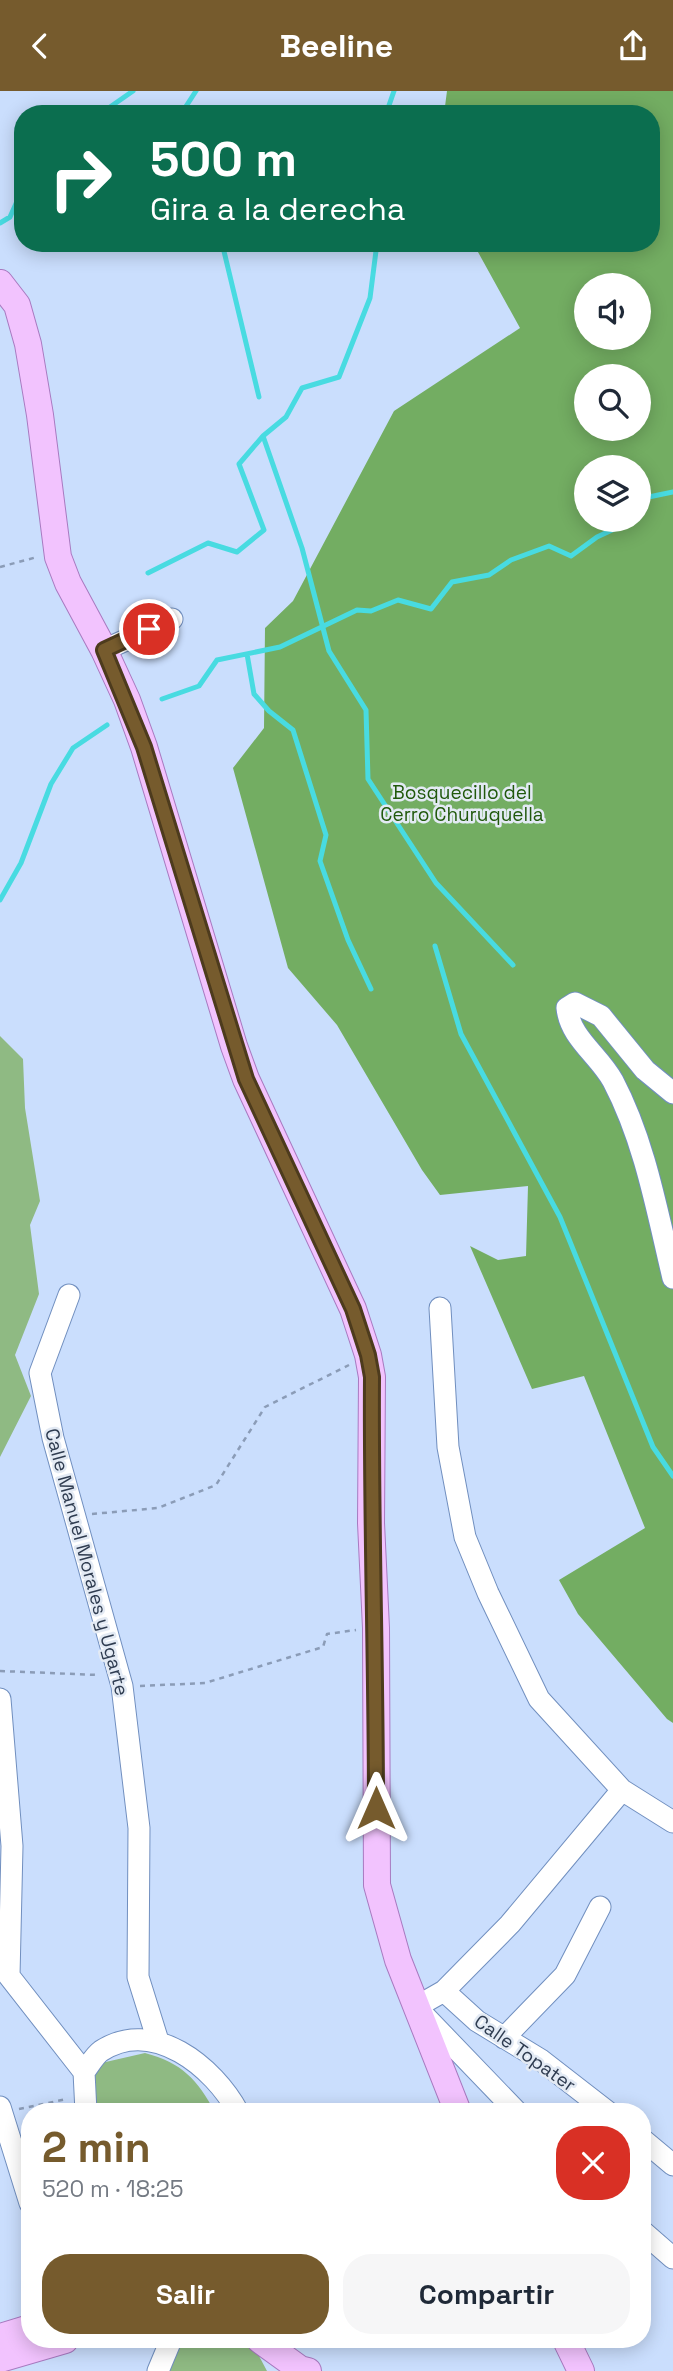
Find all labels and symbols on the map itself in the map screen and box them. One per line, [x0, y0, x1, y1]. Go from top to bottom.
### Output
pin [119, 599, 179, 659]
park label: Bosquecillo del Cerro Churuquella [380, 780, 544, 827]
street label: Calle Manuel Morales y Ugarte [39, 1426, 135, 1698]
position arrow [339, 1771, 413, 1845]
street label: Calle Topater [469, 2009, 581, 2097]

